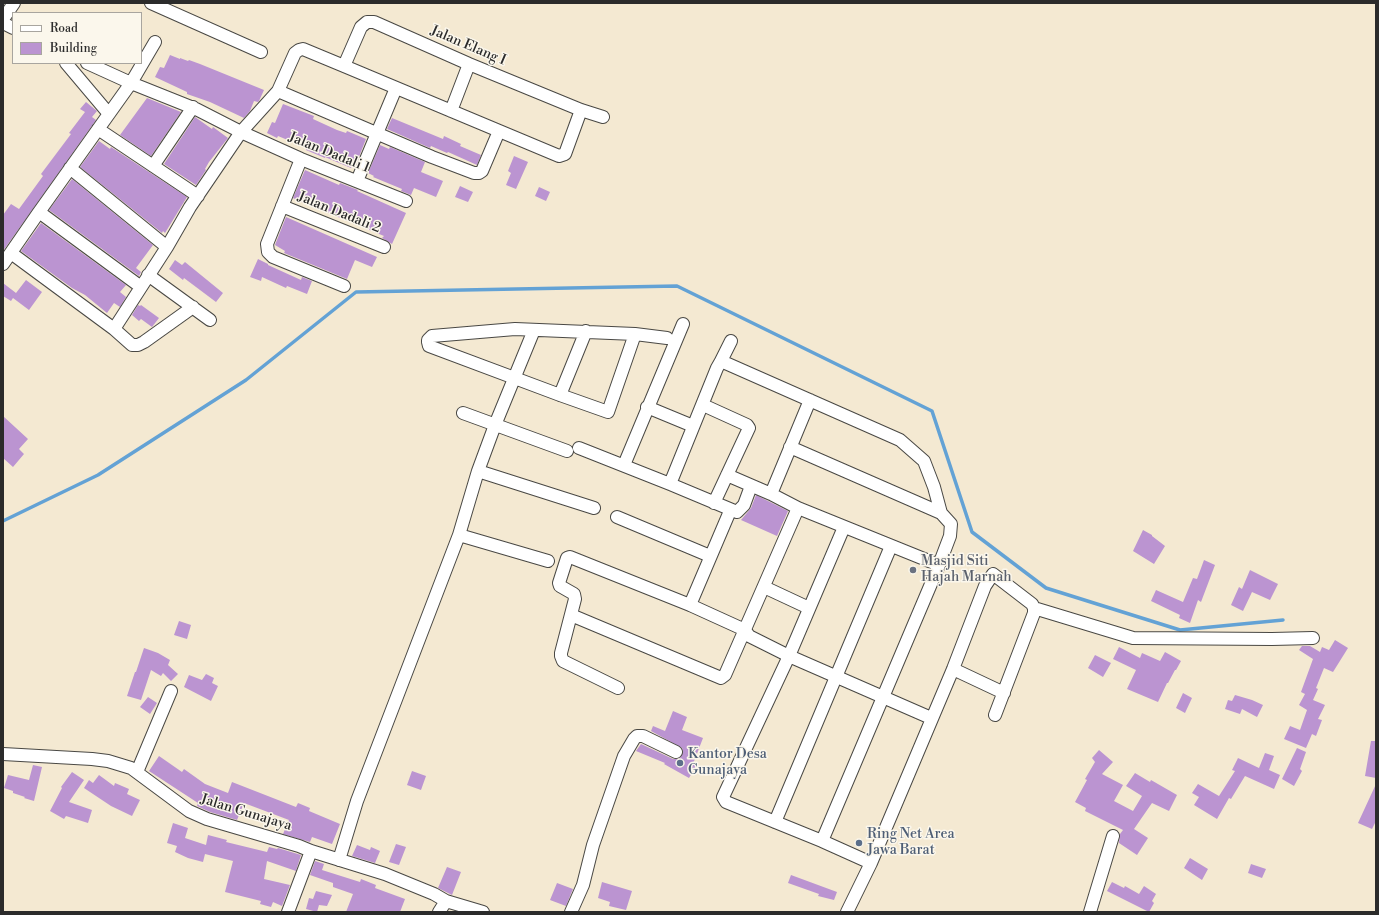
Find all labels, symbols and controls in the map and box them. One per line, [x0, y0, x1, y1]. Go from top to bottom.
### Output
legend [12, 12, 142, 64]
text: Road [50, 21, 78, 36]
street label: Jalan Elang I [428, 23, 508, 69]
text: Building [50, 41, 97, 56]
street label: Jalan Dadali 1 [286, 129, 372, 177]
street label: Jalan Dadali 2 [295, 189, 383, 237]
place label: Masjid Siti Hajah Marnah [921, 554, 1012, 586]
marker: Masjid Siti Hajah Marnah [908, 565, 918, 575]
place label: Kantor Desa Gunajaya [688, 747, 767, 780]
marker: Kantor Desa Gunajaya [675, 758, 685, 768]
street label: Jalan Gunajaya [198, 791, 294, 835]
place label: Ring Net Area Jawa Barat [867, 827, 955, 860]
marker: Ring Net Area Jawa Barat [854, 838, 864, 848]

